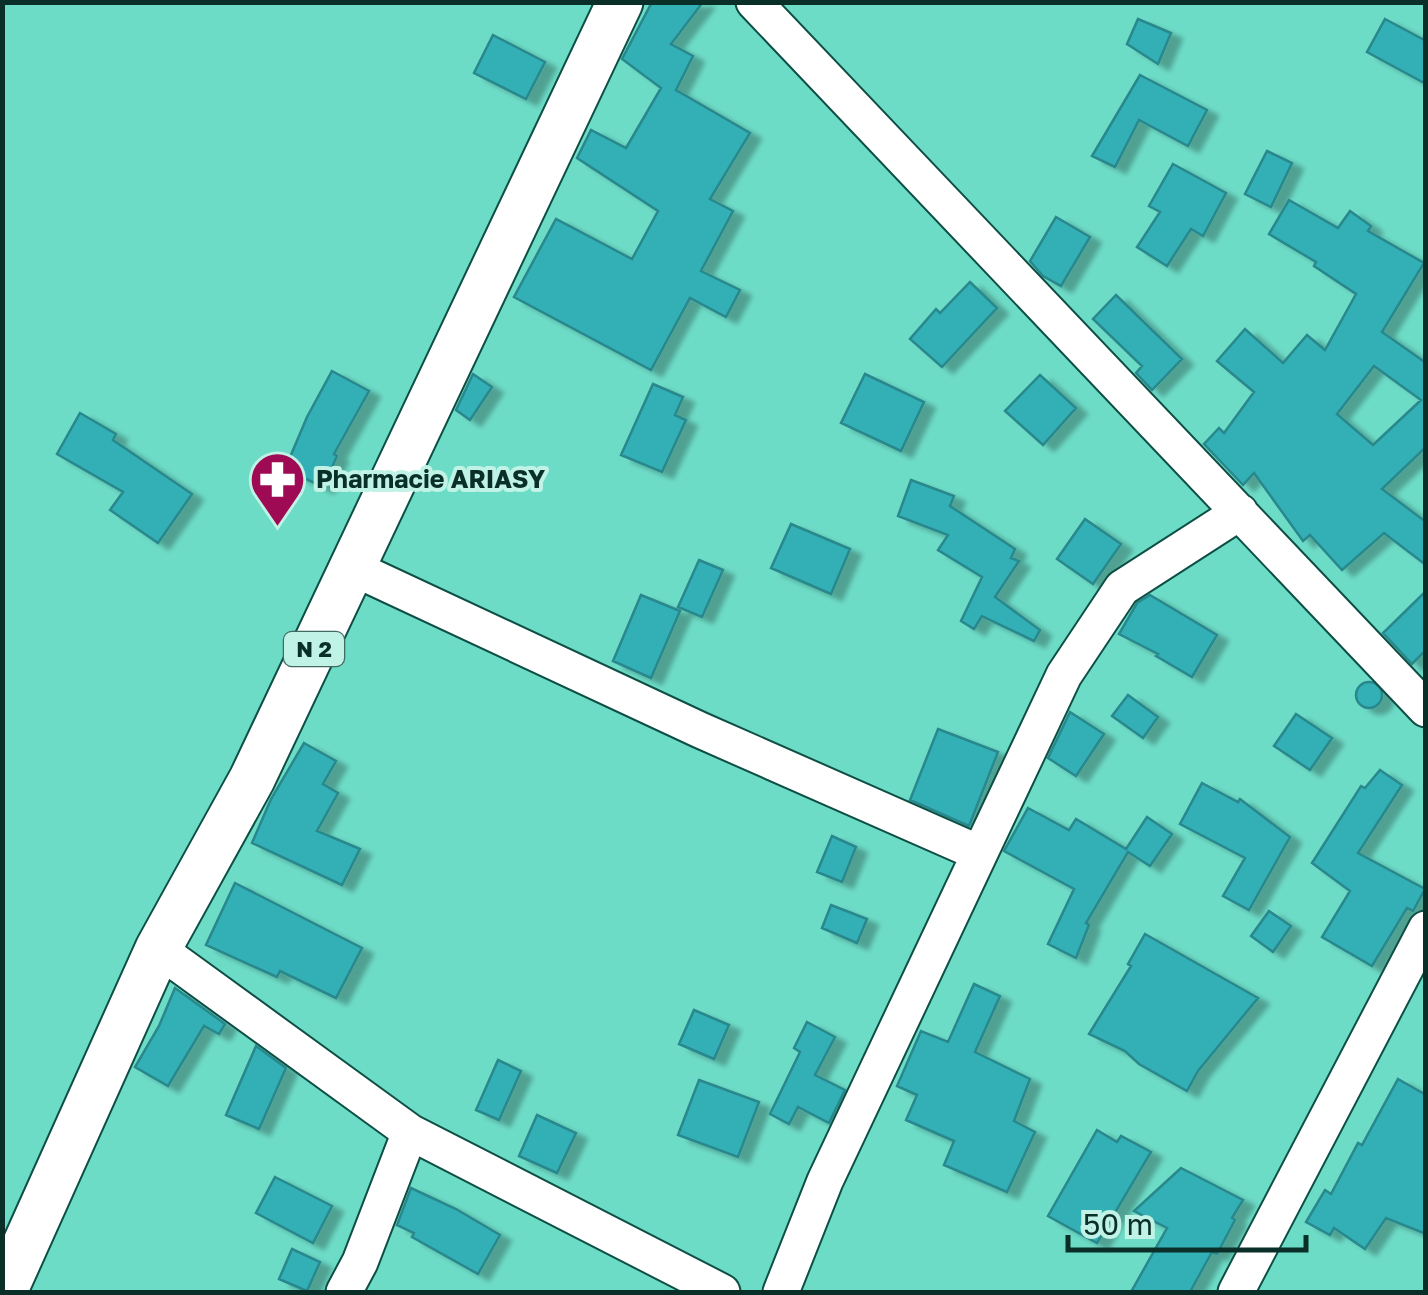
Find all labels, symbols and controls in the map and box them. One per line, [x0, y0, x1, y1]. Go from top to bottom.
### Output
pharmacy icon: Pharmacie ARIASY [247, 449, 307, 528]
place label: Pharmacie ARIASY [316, 463, 546, 494]
road number: N 2 [284, 632, 344, 666]
scale bar [1068, 1190, 1306, 1252]
text: 50 m [1083, 1206, 1153, 1242]

